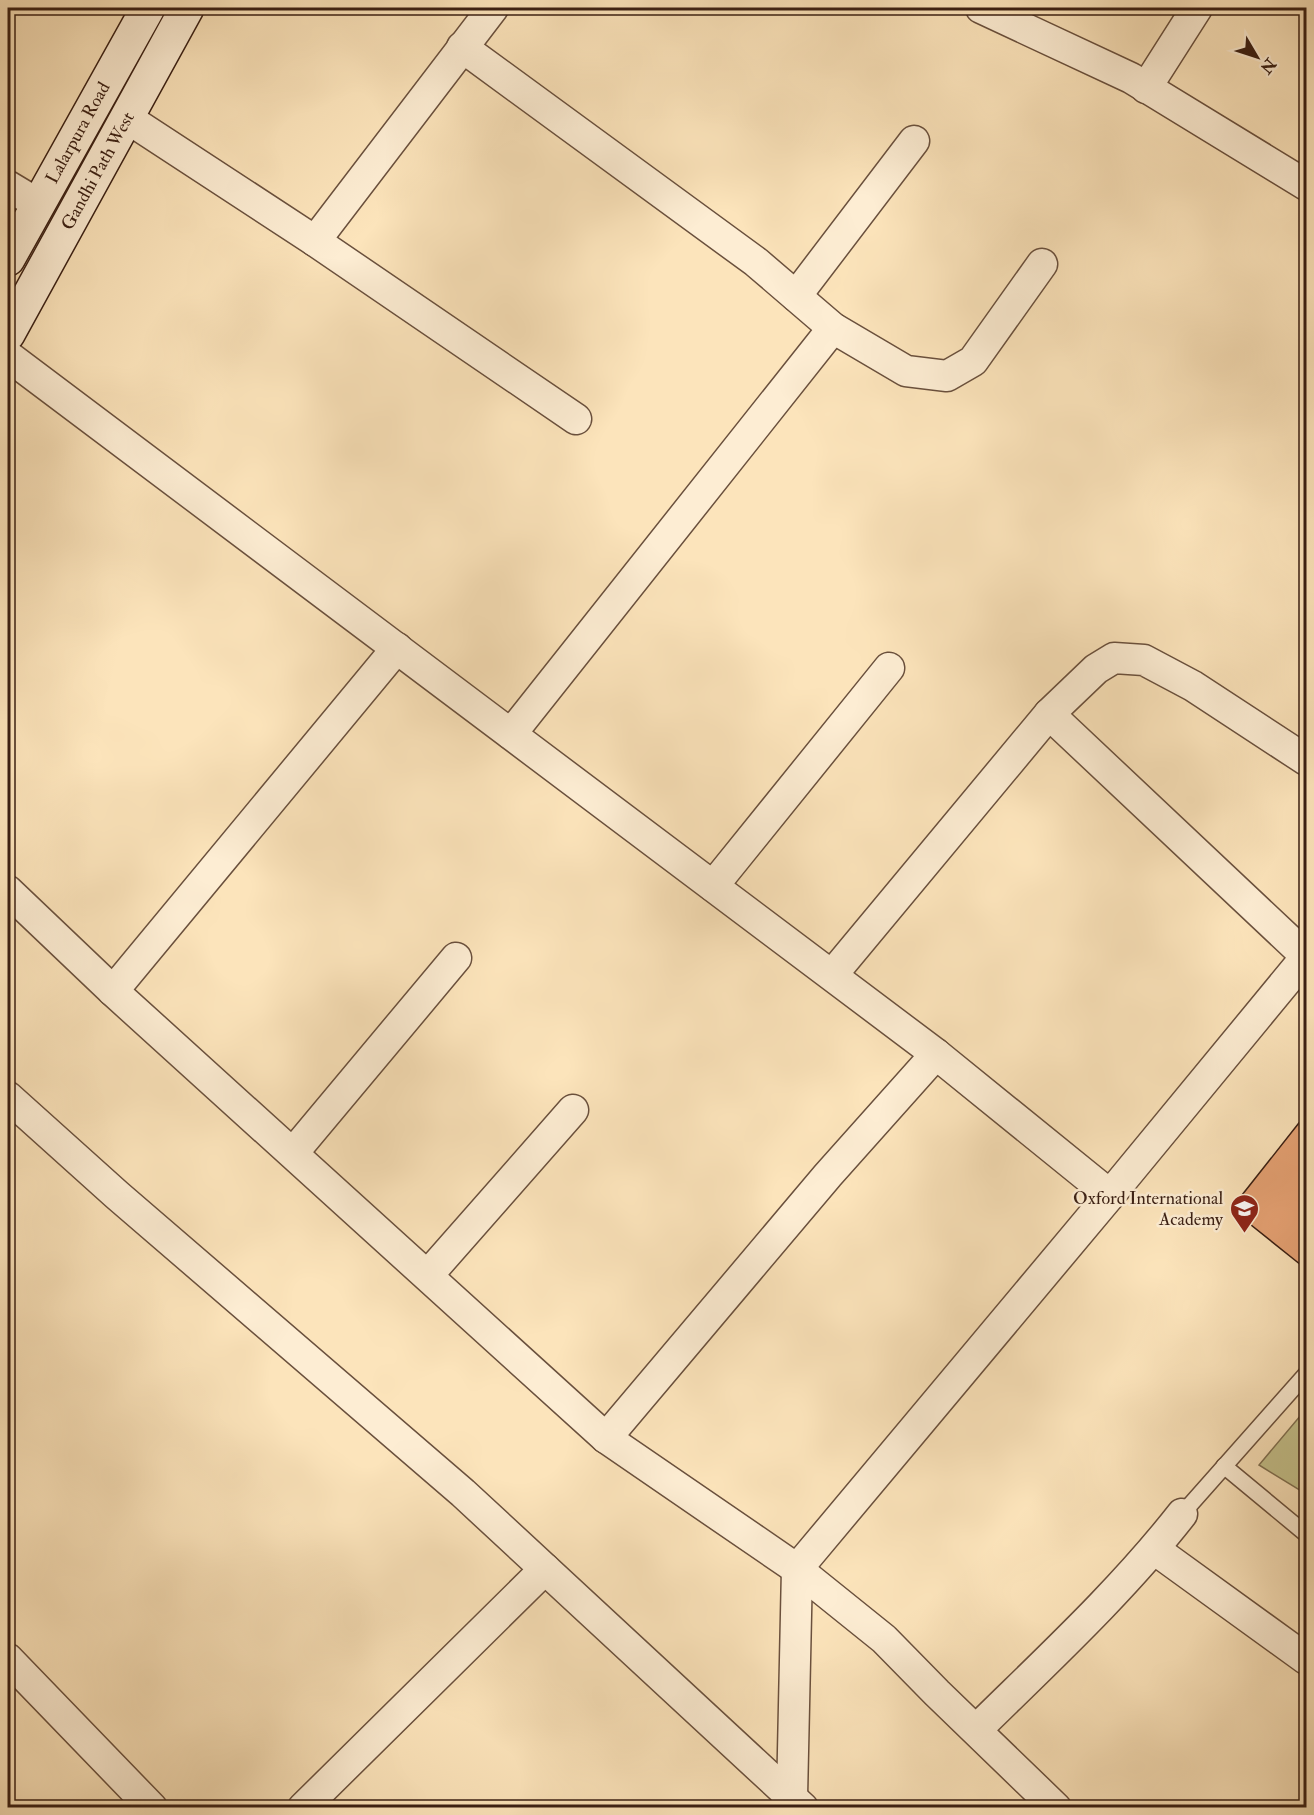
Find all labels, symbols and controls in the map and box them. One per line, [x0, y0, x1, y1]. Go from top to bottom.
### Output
north arrow [1227, 27, 1287, 87]
text: N [1255, 53, 1281, 78]
street label: Lalarpura Road [41, 78, 116, 188]
street label: Gandhi Path West [56, 108, 140, 234]
place label: Oxford International Academy [1073, 1187, 1224, 1231]
school or university icon: Oxford International Academy [1228, 1192, 1260, 1234]

